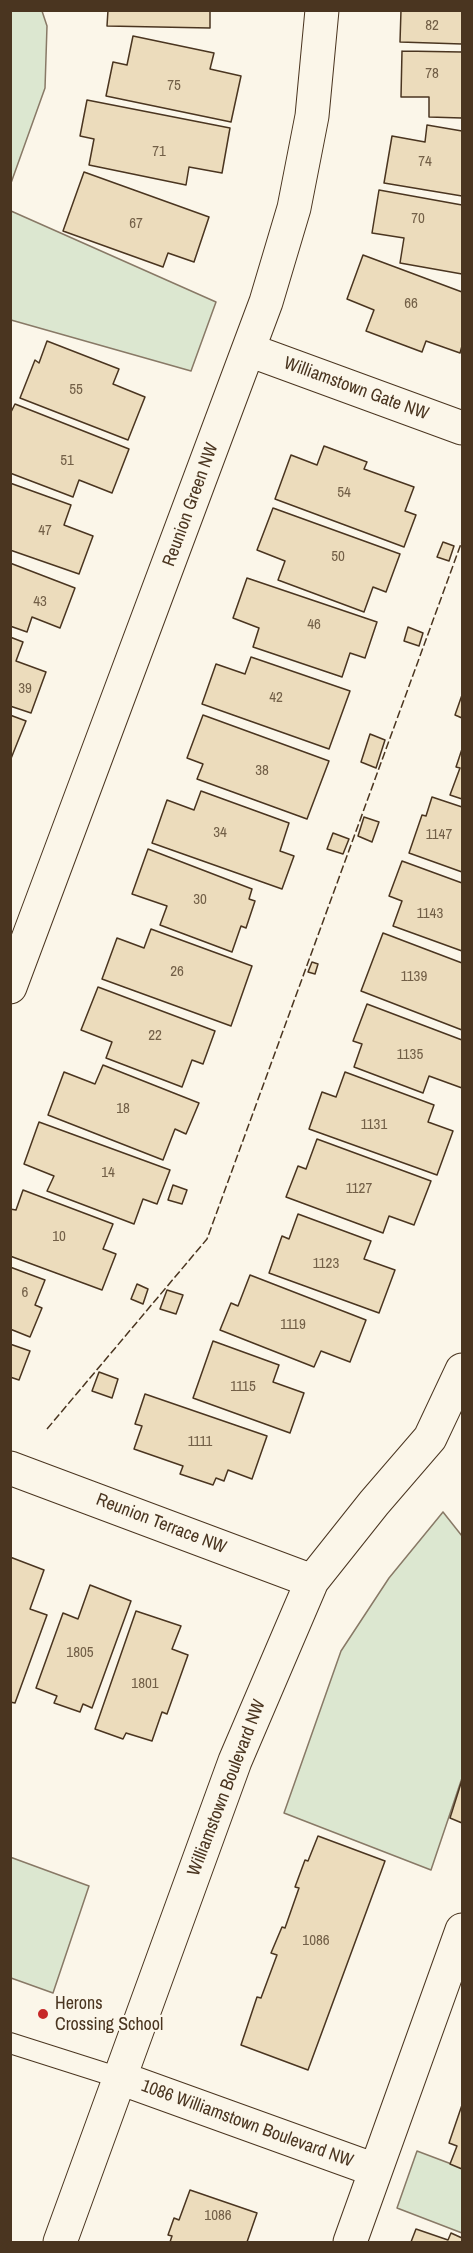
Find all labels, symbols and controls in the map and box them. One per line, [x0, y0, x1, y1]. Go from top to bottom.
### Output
house number: 82 [425, 17, 439, 35]
house number: 78 [425, 65, 439, 83]
house number: 75 [167, 77, 181, 95]
house number: 71 [152, 143, 166, 161]
house number: 74 [418, 153, 432, 171]
house number: 70 [411, 210, 425, 228]
house number: 67 [129, 215, 143, 233]
house number: 66 [404, 295, 418, 313]
street label: Williamstown Gate NW [281, 353, 431, 425]
house number: 55 [69, 381, 83, 399]
street label: Reunion Green NW [159, 440, 223, 570]
house number: 51 [60, 452, 74, 470]
house number: 54 [337, 484, 351, 502]
house number: 47 [38, 522, 52, 540]
house number: 50 [331, 548, 345, 566]
house number: 43 [33, 593, 47, 611]
house number: 46 [307, 616, 321, 634]
house number: 39 [18, 680, 32, 698]
house number: 42 [269, 689, 283, 707]
house number: 38 [255, 762, 269, 780]
house number: 34 [213, 824, 227, 842]
house number: 1147 [426, 826, 452, 844]
house number: 30 [193, 891, 207, 909]
house number: 1143 [417, 905, 443, 923]
house number: 26 [170, 963, 184, 981]
house number: 1139 [401, 968, 427, 986]
house number: 22 [148, 1027, 162, 1045]
house number: 1135 [397, 1046, 423, 1064]
house number: 18 [116, 1100, 130, 1118]
house number: 1131 [361, 1116, 387, 1134]
house number: 14 [101, 1164, 115, 1182]
house number: 1127 [346, 1180, 372, 1198]
house number: 10 [52, 1228, 66, 1246]
house number: 1123 [313, 1255, 339, 1273]
house number: 6 [22, 1284, 28, 1302]
house number: 1119 [280, 1316, 306, 1334]
house number: 1115 [230, 1378, 256, 1396]
house number: 1111 [188, 1433, 212, 1451]
street label: Reunion Terrace NW [93, 1489, 229, 1559]
house number: 1805 [66, 1644, 94, 1662]
house number: 1801 [131, 1675, 159, 1693]
street label: Williamstown Boulevard NW [183, 1697, 271, 1879]
house number: 1086 [302, 1932, 330, 1950]
place label: Herons Crossing School [55, 1993, 163, 2036]
marker: Herons Crossing School [36, 2007, 50, 2021]
street label: 1086 Williamstown Boulevard NW [138, 2076, 356, 2172]
house number: 1086 [204, 2207, 232, 2225]

